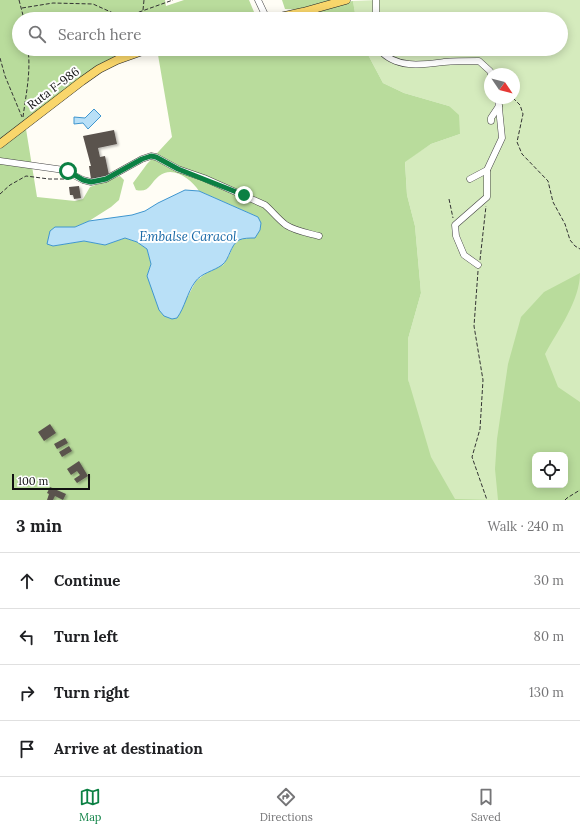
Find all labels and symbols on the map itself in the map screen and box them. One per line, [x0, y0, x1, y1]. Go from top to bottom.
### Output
street label: Ruta F-986 [24, 63, 82, 113]
north arrow [484, 68, 520, 104]
route start [59, 162, 77, 180]
route end [235, 186, 253, 204]
water label: Embalse Caracol [139, 228, 237, 245]
scale bar [12, 472, 90, 491]

